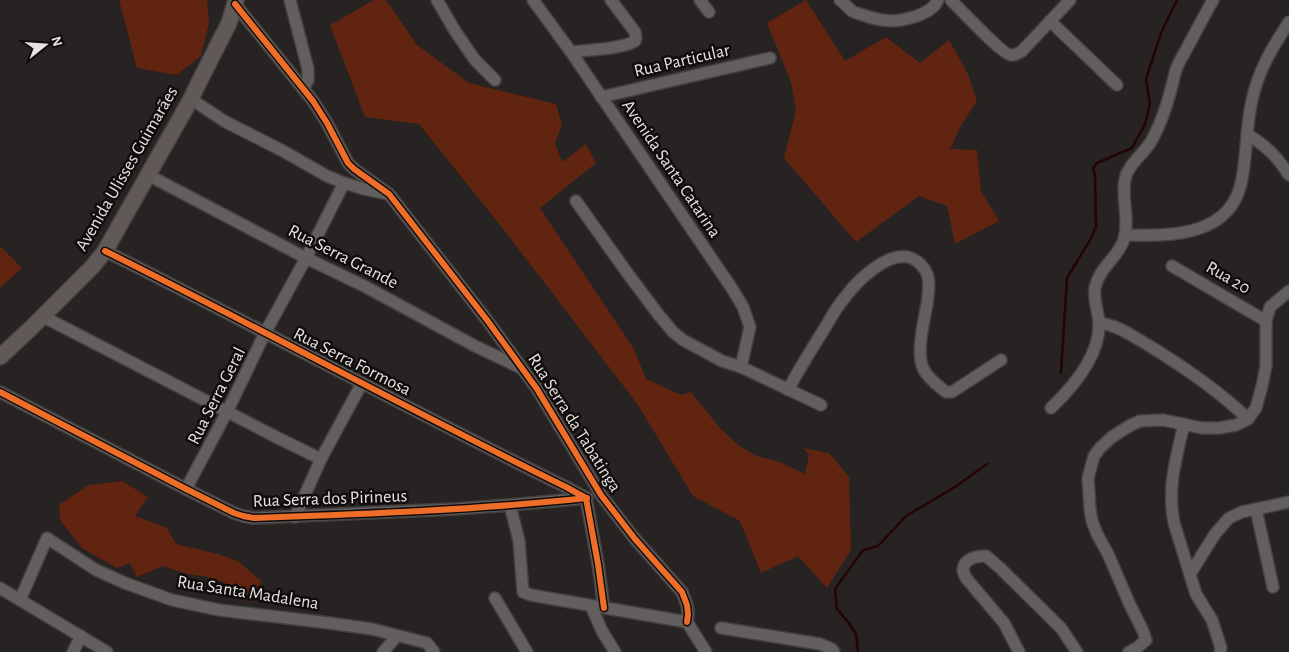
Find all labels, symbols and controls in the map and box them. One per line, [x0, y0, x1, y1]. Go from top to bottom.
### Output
north arrow [20, 20, 70, 70]
text: N [48, 35, 65, 48]
street label: Rua Particular [632, 41, 732, 81]
street label: Avenida Ulisses Guimarães [73, 84, 181, 254]
street label: Avenida Santa Catarina [618, 97, 724, 241]
street label: Rua Serra Grande [285, 222, 401, 292]
street label: Rua 20 [1203, 258, 1253, 298]
street label: Rua Serra Formosa [290, 325, 414, 399]
street label: Rua Serra Geral [185, 345, 249, 447]
street label: Rua Serra da Tabatinga [524, 351, 624, 495]
street label: Rua Serra dos Pirineus [253, 487, 407, 511]
street label: Rua Santa Madalena [176, 573, 320, 613]

